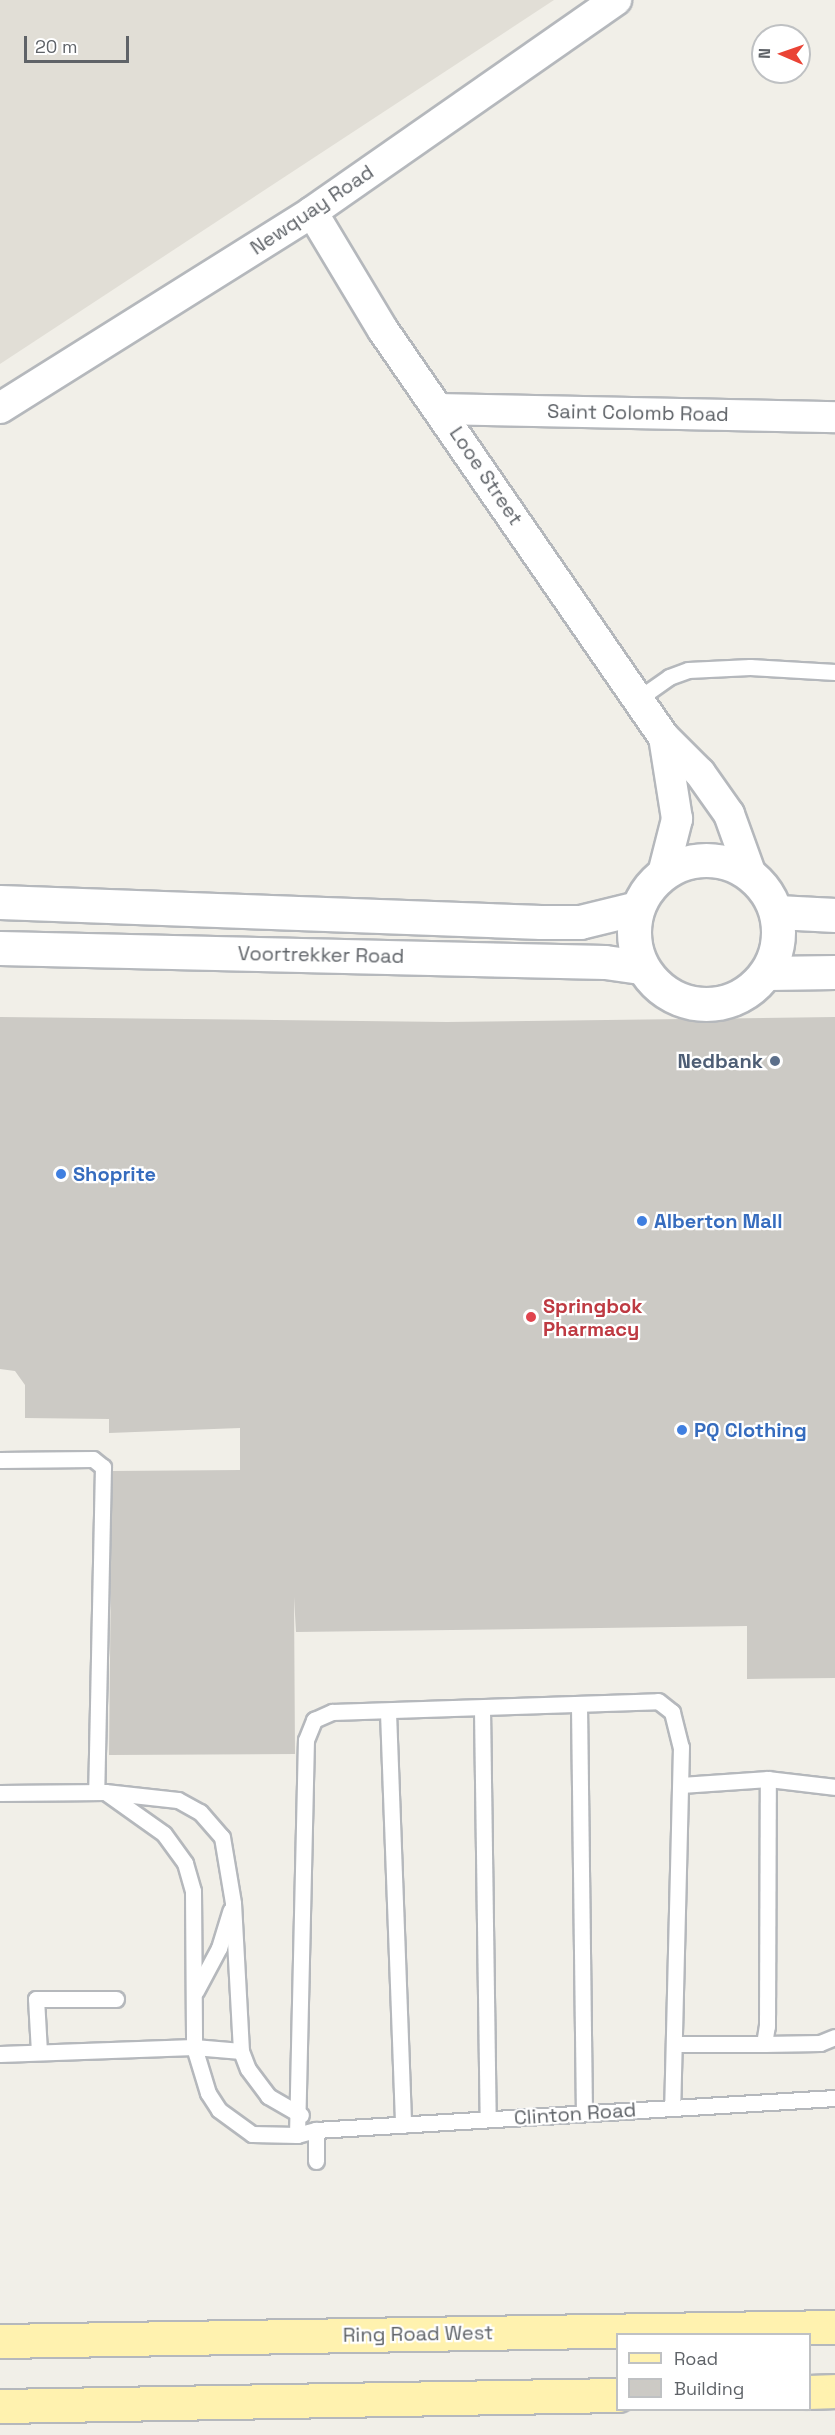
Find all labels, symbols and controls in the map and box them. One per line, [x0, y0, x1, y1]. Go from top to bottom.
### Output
scale bar [27, 24, 132, 62]
north arrow [751, 24, 811, 84]
text: 20 m [35, 35, 78, 58]
text: N [754, 48, 775, 59]
street label: Newquay Road [246, 160, 378, 260]
street label: Saint Colomb Road [547, 399, 729, 427]
street label: Looe Street [444, 422, 528, 530]
street label: Voortrekker Road [237, 942, 405, 968]
place label: Nedbank [677, 1049, 763, 1073]
marker: Nedbank [768, 1054, 782, 1068]
place label: Shoprite [73, 1162, 156, 1186]
marker: Shoprite [54, 1167, 68, 1181]
place label: Alberton Mall [654, 1209, 782, 1233]
marker: Alberton Mall [635, 1214, 649, 1228]
place label: Springbok Pharmacy [543, 1294, 642, 1341]
marker: Springbok Pharmacy [524, 1310, 538, 1324]
place label: PQ Clothing [694, 1418, 807, 1442]
marker: PQ Clothing [675, 1423, 689, 1437]
street label: Clinton Road [513, 2098, 637, 2130]
street label: Ring Road West [343, 2321, 493, 2347]
legend [616, 2333, 811, 2411]
text: Road [674, 2347, 718, 2370]
text: Building [674, 2377, 744, 2400]

